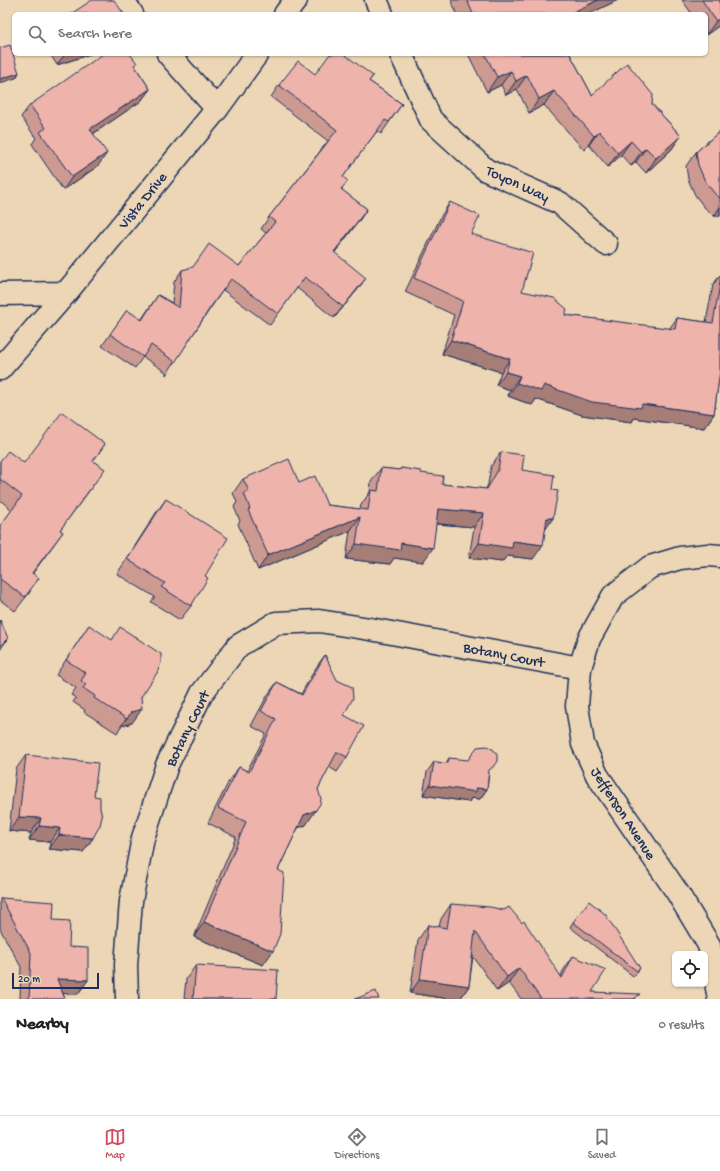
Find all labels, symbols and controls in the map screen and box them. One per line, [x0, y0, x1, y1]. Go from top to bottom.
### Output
search box [12, 12, 708, 56]
icon: search [26, 23, 48, 45]
text: Search here [58, 25, 132, 43]
street label: Toyon Way [482, 162, 552, 208]
street label: Vista Drive [115, 169, 172, 234]
street label: Botany Court [460, 639, 548, 673]
street label: Botany Court [162, 686, 216, 771]
street label: Jefferson Avenue [586, 764, 659, 864]
map controls [672, 951, 708, 987]
button: locate [672, 951, 708, 987]
scale bar [12, 971, 99, 990]
text: 20 m [18, 974, 40, 986]
text: Nearby [16, 1015, 69, 1035]
text: 0 results [658, 1018, 704, 1033]
tab: Map [104, 1126, 126, 1162]
tab: Directions [335, 1126, 379, 1162]
tab: Saved [588, 1126, 616, 1162]

